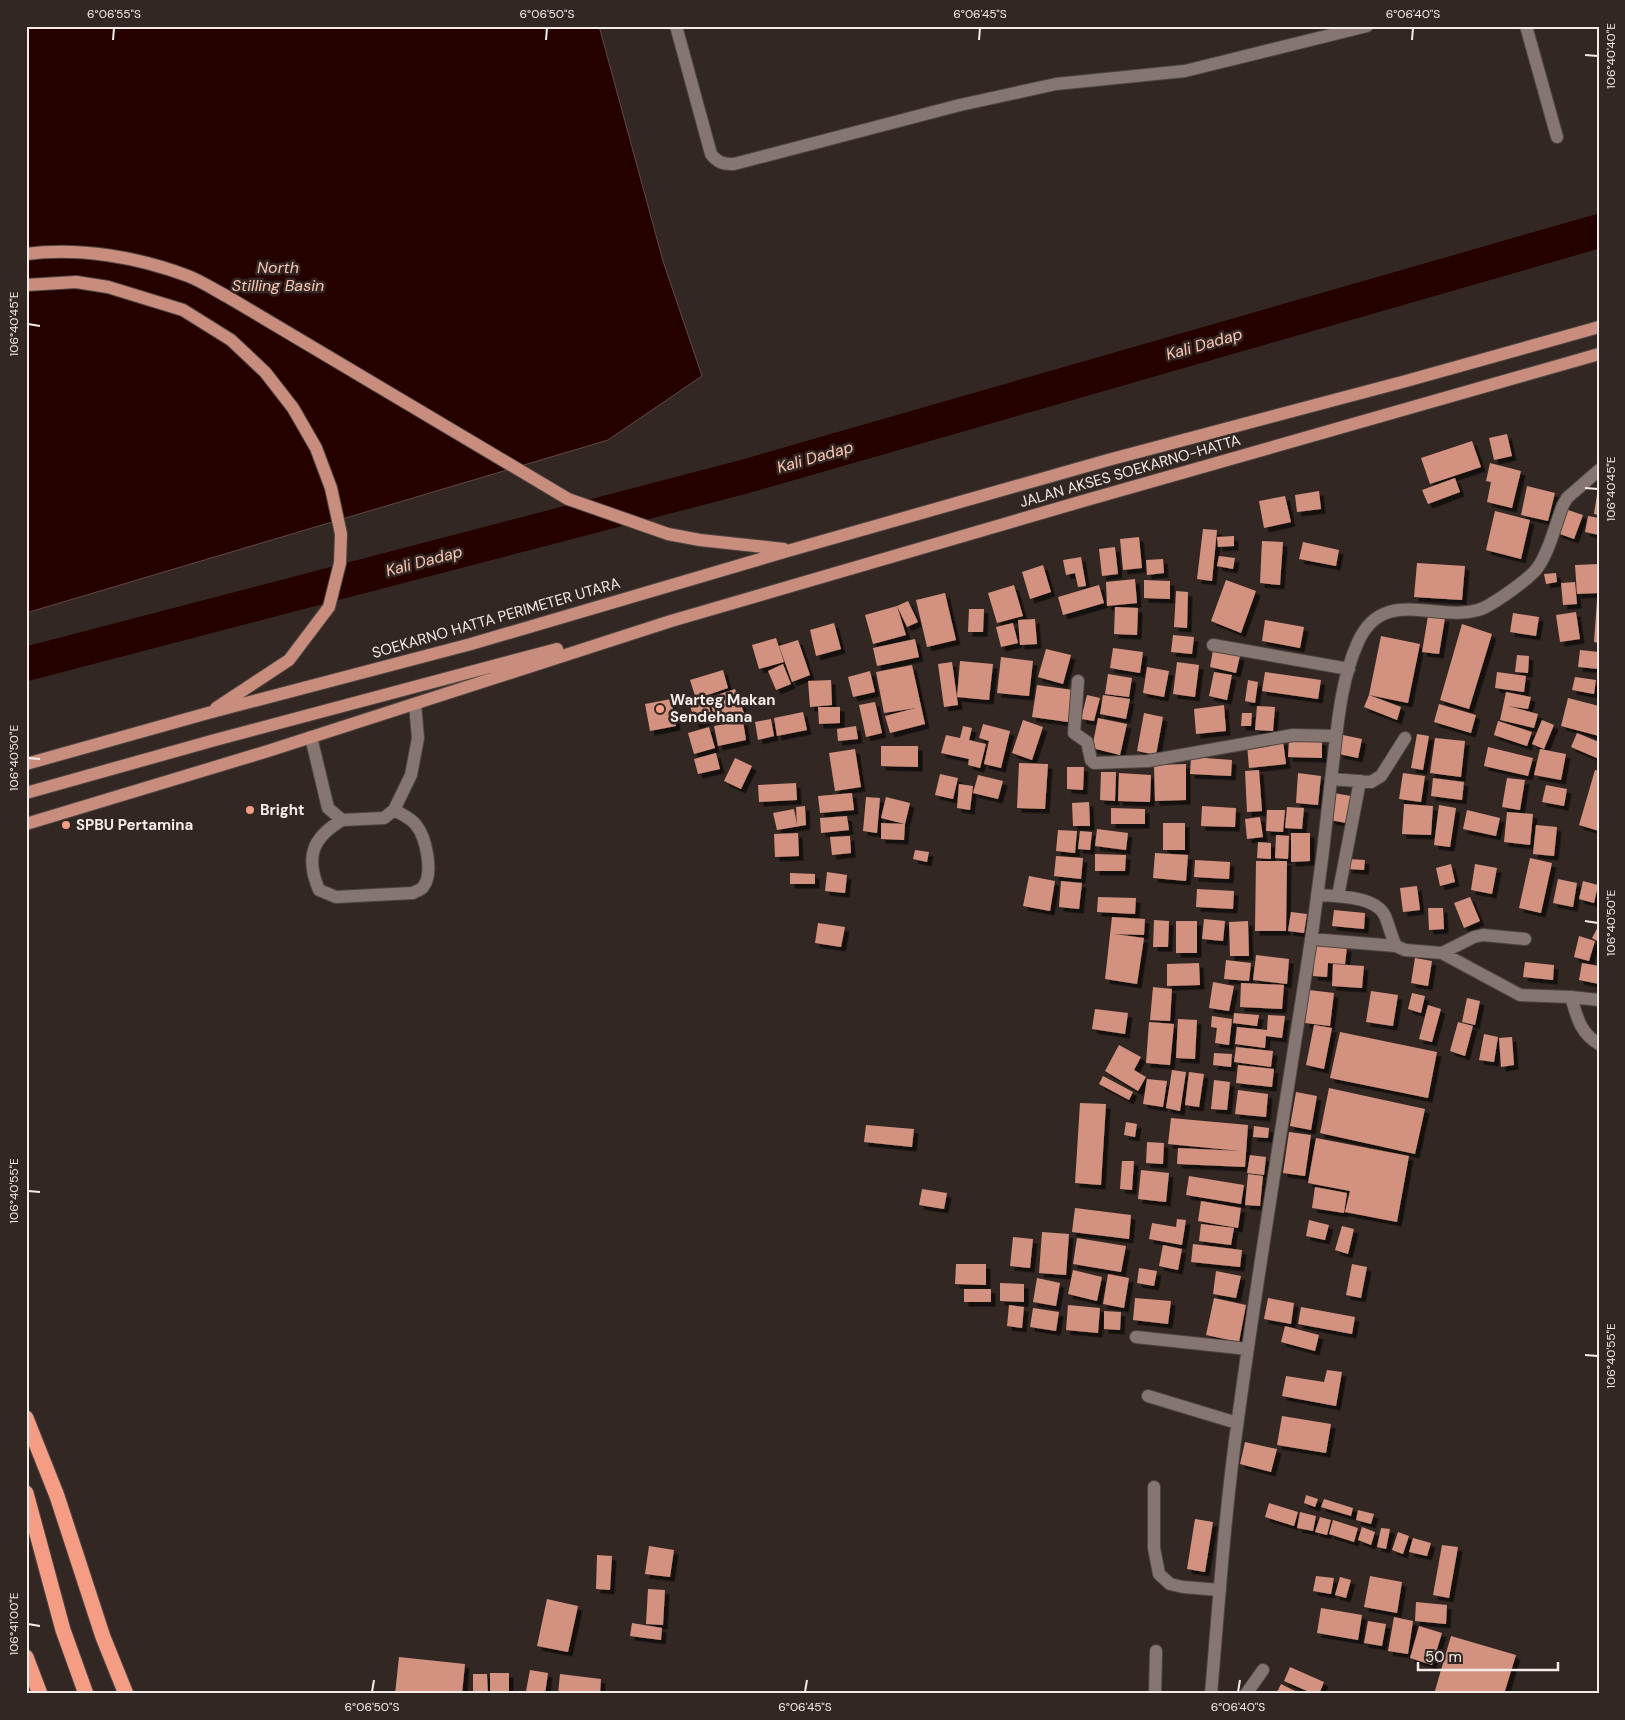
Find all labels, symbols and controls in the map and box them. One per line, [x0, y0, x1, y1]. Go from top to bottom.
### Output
text: 6°06'55"S [87, 6, 141, 22]
text: 6°06'50"S [520, 6, 574, 22]
text: 6°06'45"S [953, 6, 1007, 22]
text: 6°06'40"S [1386, 6, 1440, 22]
text: 106°40'40"E [1603, 23, 1619, 89]
water label: North Stilling Basin [232, 257, 324, 296]
text: 106°40'45"E [6, 291, 22, 357]
water label: Kali Dadap [1163, 323, 1245, 365]
street label: JALAN AKSES SOEKARNO-HATTA [1017, 430, 1243, 512]
water label: Kali Dadap [774, 436, 856, 478]
text: 106°40'45"E [1603, 456, 1619, 522]
water label: Kali Dadap [383, 541, 465, 581]
street label: SOEKARNO HATTA PERIMETER UTARA [370, 573, 622, 663]
place label: Warteg Makan Sendehana [670, 690, 775, 727]
marker: Warteg Makan Sendehana [654, 703, 666, 715]
text: 106°40'50"E [6, 725, 22, 791]
place label: Bright [260, 800, 305, 820]
marker: Bright [244, 804, 256, 816]
place label: SPBU Pertamina [76, 815, 193, 835]
marker: SPBU Pertamina [60, 819, 72, 831]
text: 106°40'50"E [1603, 890, 1619, 956]
text: 106°40'55"E [6, 1158, 22, 1224]
text: 106°40'55"E [1603, 1323, 1619, 1389]
text: 106°41'00"E [6, 1592, 22, 1656]
scale bar [1418, 1640, 1558, 1672]
text: 50 m [1425, 1647, 1462, 1667]
text: 6°06'50"S [345, 1699, 399, 1715]
text: 6°06'45"S [778, 1699, 832, 1715]
text: 6°06'40"S [1211, 1699, 1265, 1715]

